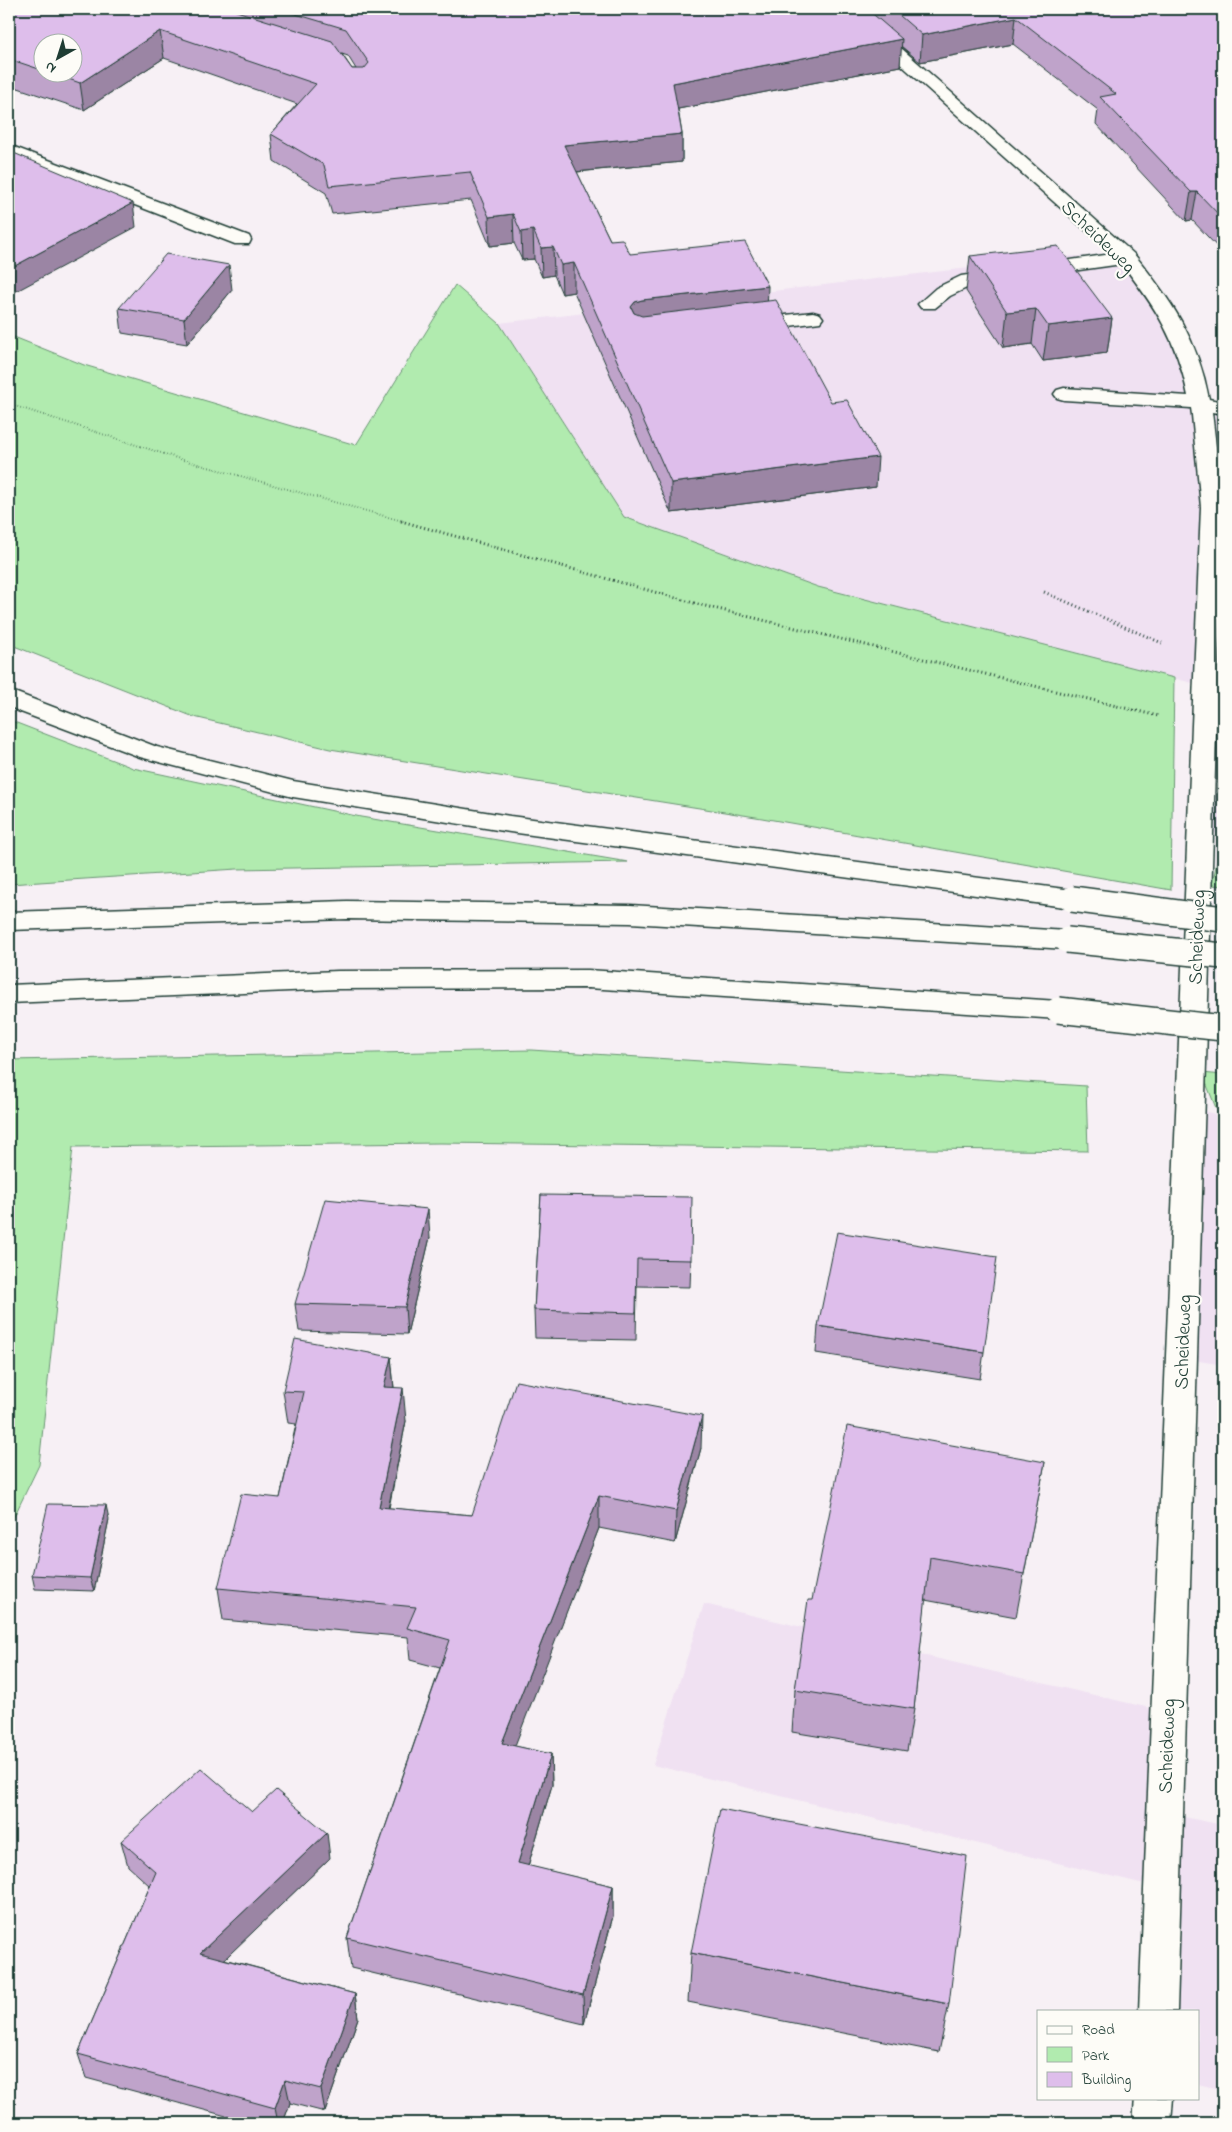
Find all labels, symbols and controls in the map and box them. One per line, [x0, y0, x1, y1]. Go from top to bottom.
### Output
north arrow [32, 32, 82, 82]
text: N [40, 56, 61, 78]
street label: Scheideweg [1052, 194, 1142, 282]
street label: Scheideweg [1182, 889, 1216, 985]
street label: Scheideweg [1168, 1294, 1202, 1390]
street label: Scheideweg [1152, 1698, 1186, 1794]
legend [1037, 2010, 1200, 2100]
text: Road [1082, 2019, 1115, 2041]
text: Park [1082, 2045, 1110, 2067]
text: Building [1081, 2069, 1131, 2092]

